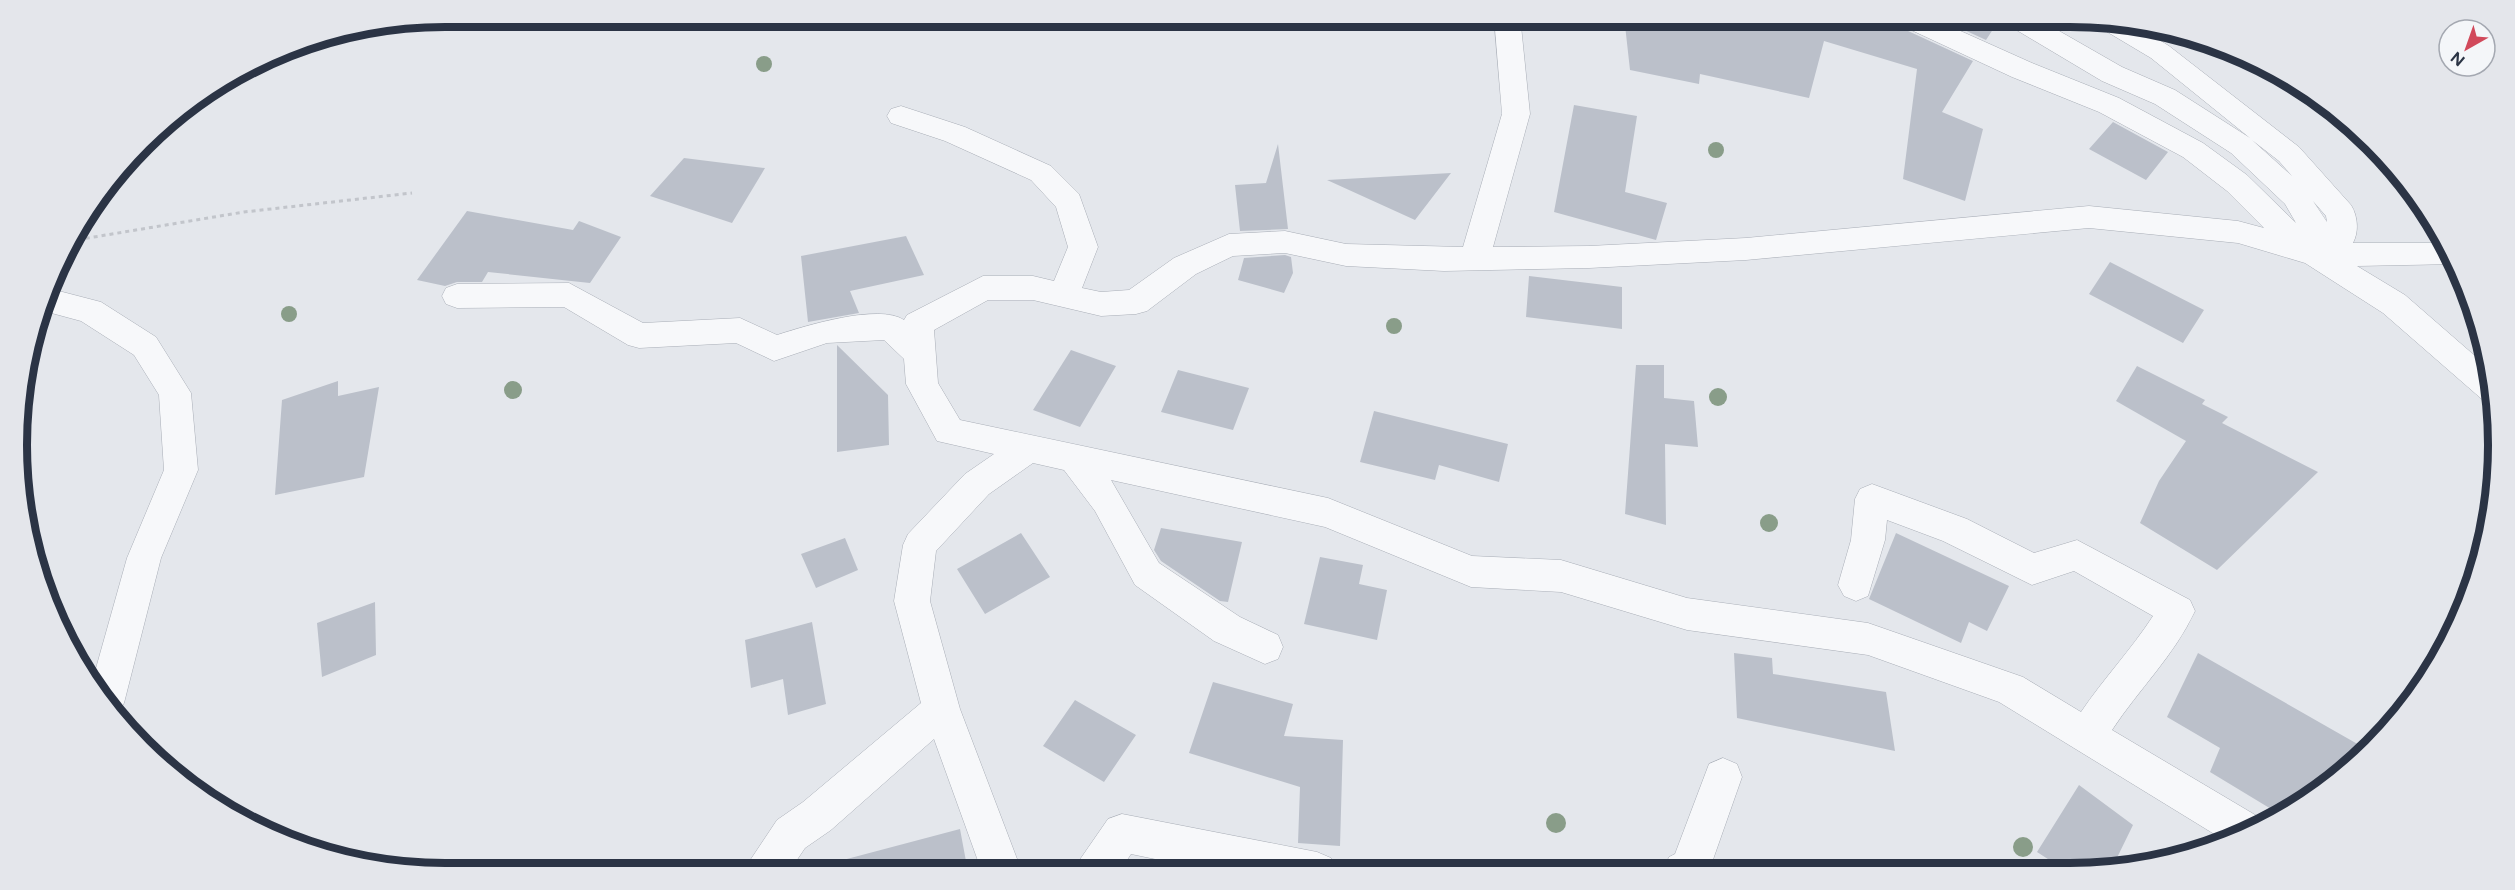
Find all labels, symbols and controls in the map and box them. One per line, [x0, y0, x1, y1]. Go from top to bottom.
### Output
north arrow [2437, 18, 2497, 78]
text: N [2447, 48, 2469, 70]

